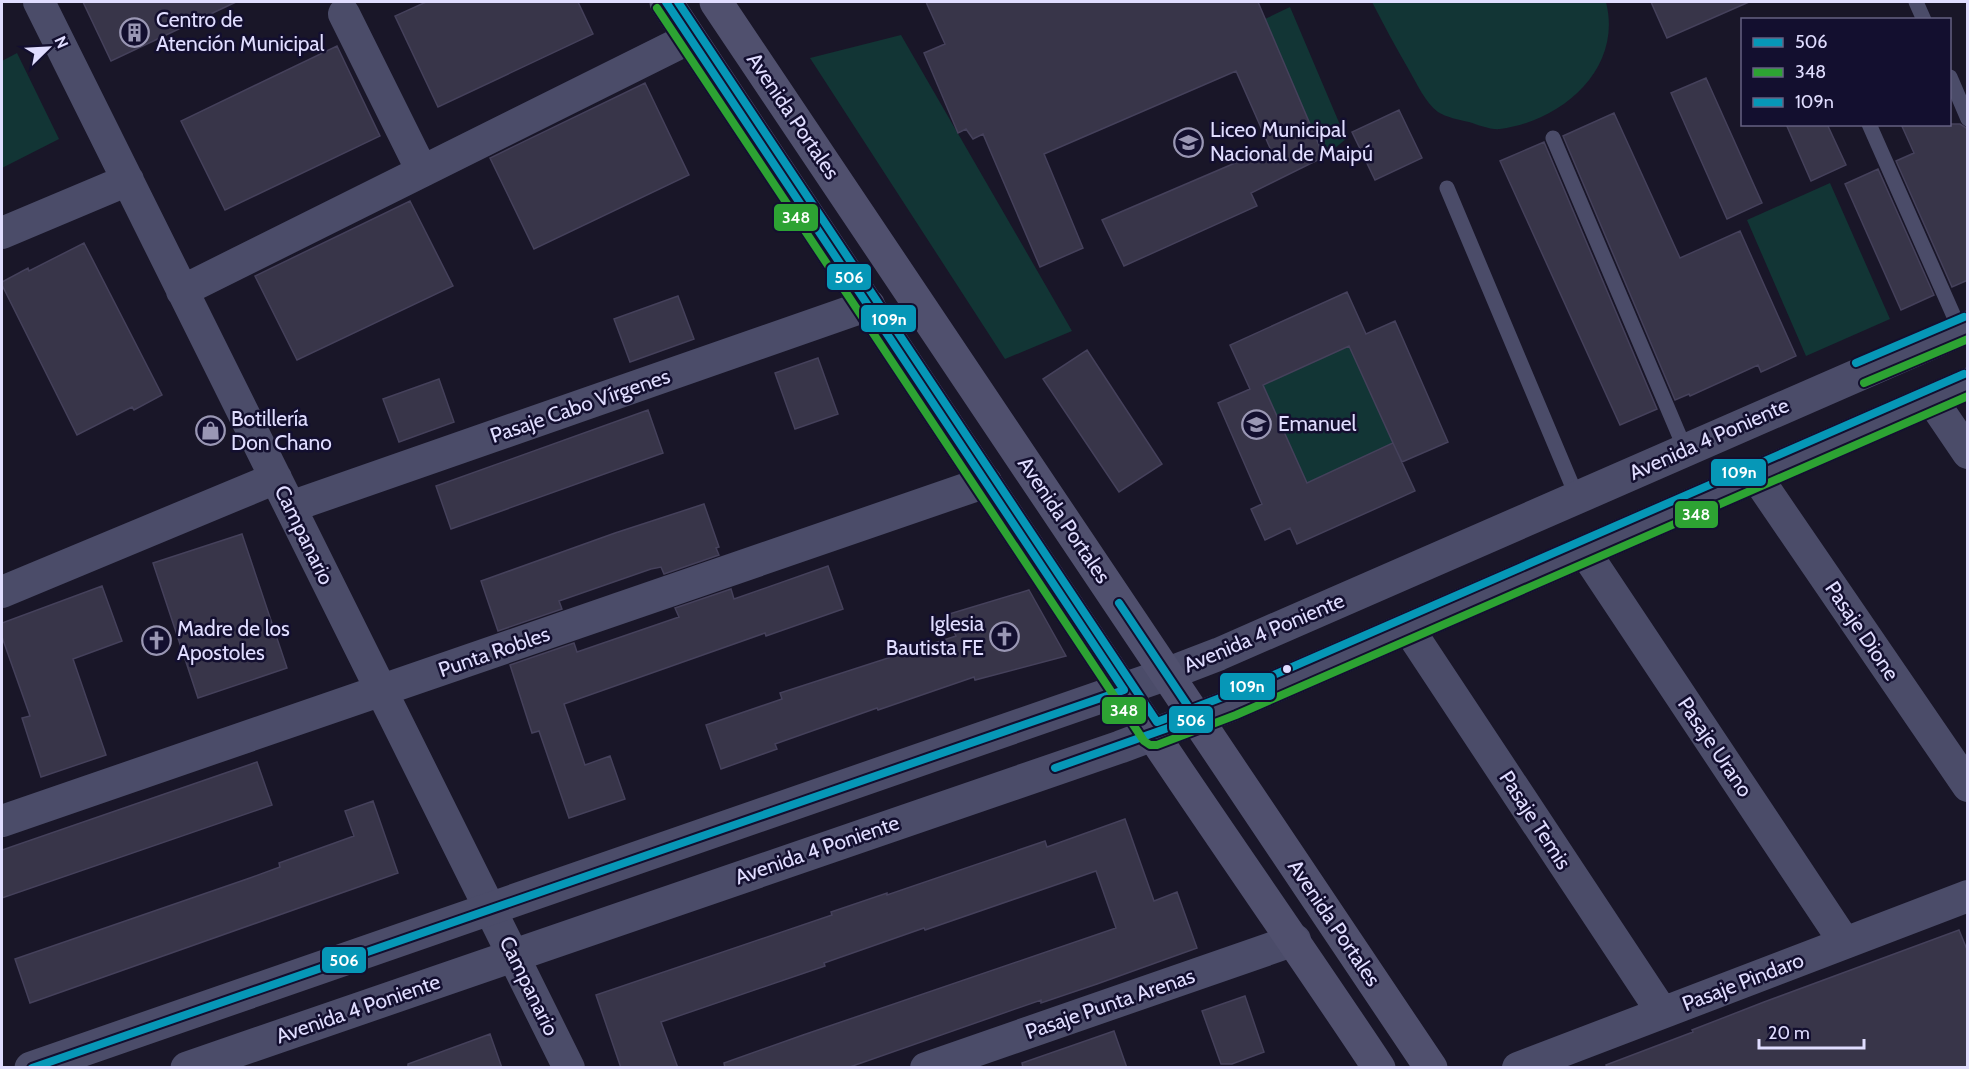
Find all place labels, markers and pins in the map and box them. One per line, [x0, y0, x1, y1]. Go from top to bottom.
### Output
place label: Centro de Atención Municipal [156, 7, 325, 56]
building icon: Centro de Atención Municipal [119, 16, 151, 48]
place label: Liceo Municipal Nacional de Maipú [1210, 117, 1373, 166]
school or university icon: Liceo Municipal Nacional de Maipú [1173, 126, 1205, 158]
place label: Botillería Don Chano [231, 406, 332, 455]
school or university icon: Emanuel [1241, 408, 1273, 440]
place label: Emanuel [1278, 411, 1356, 436]
shop icon: Botillería Don Chano [194, 415, 226, 447]
place label: Iglesia Bautista FE [886, 611, 984, 660]
place label: Madre de los Apostoles [177, 616, 290, 665]
church icon: Iglesia Bautista FE [989, 620, 1021, 652]
church icon: Madre de los Apostoles [140, 625, 172, 657]
unlabelled marker [1281, 663, 1293, 675]

